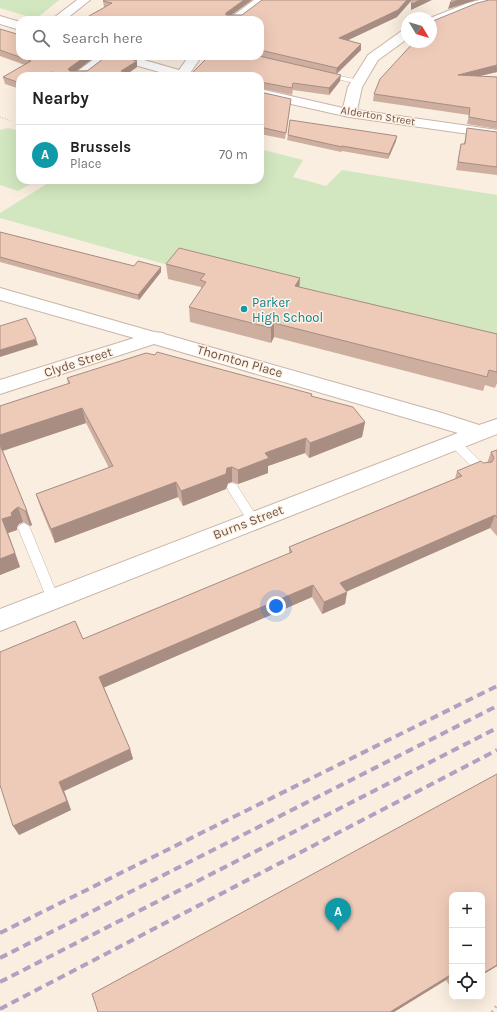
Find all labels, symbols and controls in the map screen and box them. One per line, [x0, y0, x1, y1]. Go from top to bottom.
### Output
north arrow [401, 12, 437, 48]
search box [16, 16, 264, 60]
icon: search [30, 27, 52, 49]
text: Search here [62, 29, 143, 47]
text: Nearby [32, 88, 89, 108]
street label: Alderton Street [340, 104, 416, 128]
text: Brussels [70, 138, 131, 156]
text: A [41, 147, 49, 162]
text: 70 m [219, 147, 248, 162]
text: Place [70, 156, 101, 171]
place label: Parker High School [252, 295, 323, 325]
marker: Parker High School [239, 304, 249, 314]
street label: Thornton Place [195, 342, 285, 380]
street label: Clyde Street [42, 344, 114, 380]
street label: Burns Street [211, 502, 285, 542]
your location [266, 596, 286, 616]
map controls [449, 892, 485, 1000]
button: + [449, 892, 485, 928]
pin: A [325, 898, 351, 931]
button: − [449, 928, 485, 964]
button: locate [449, 964, 485, 1000]

